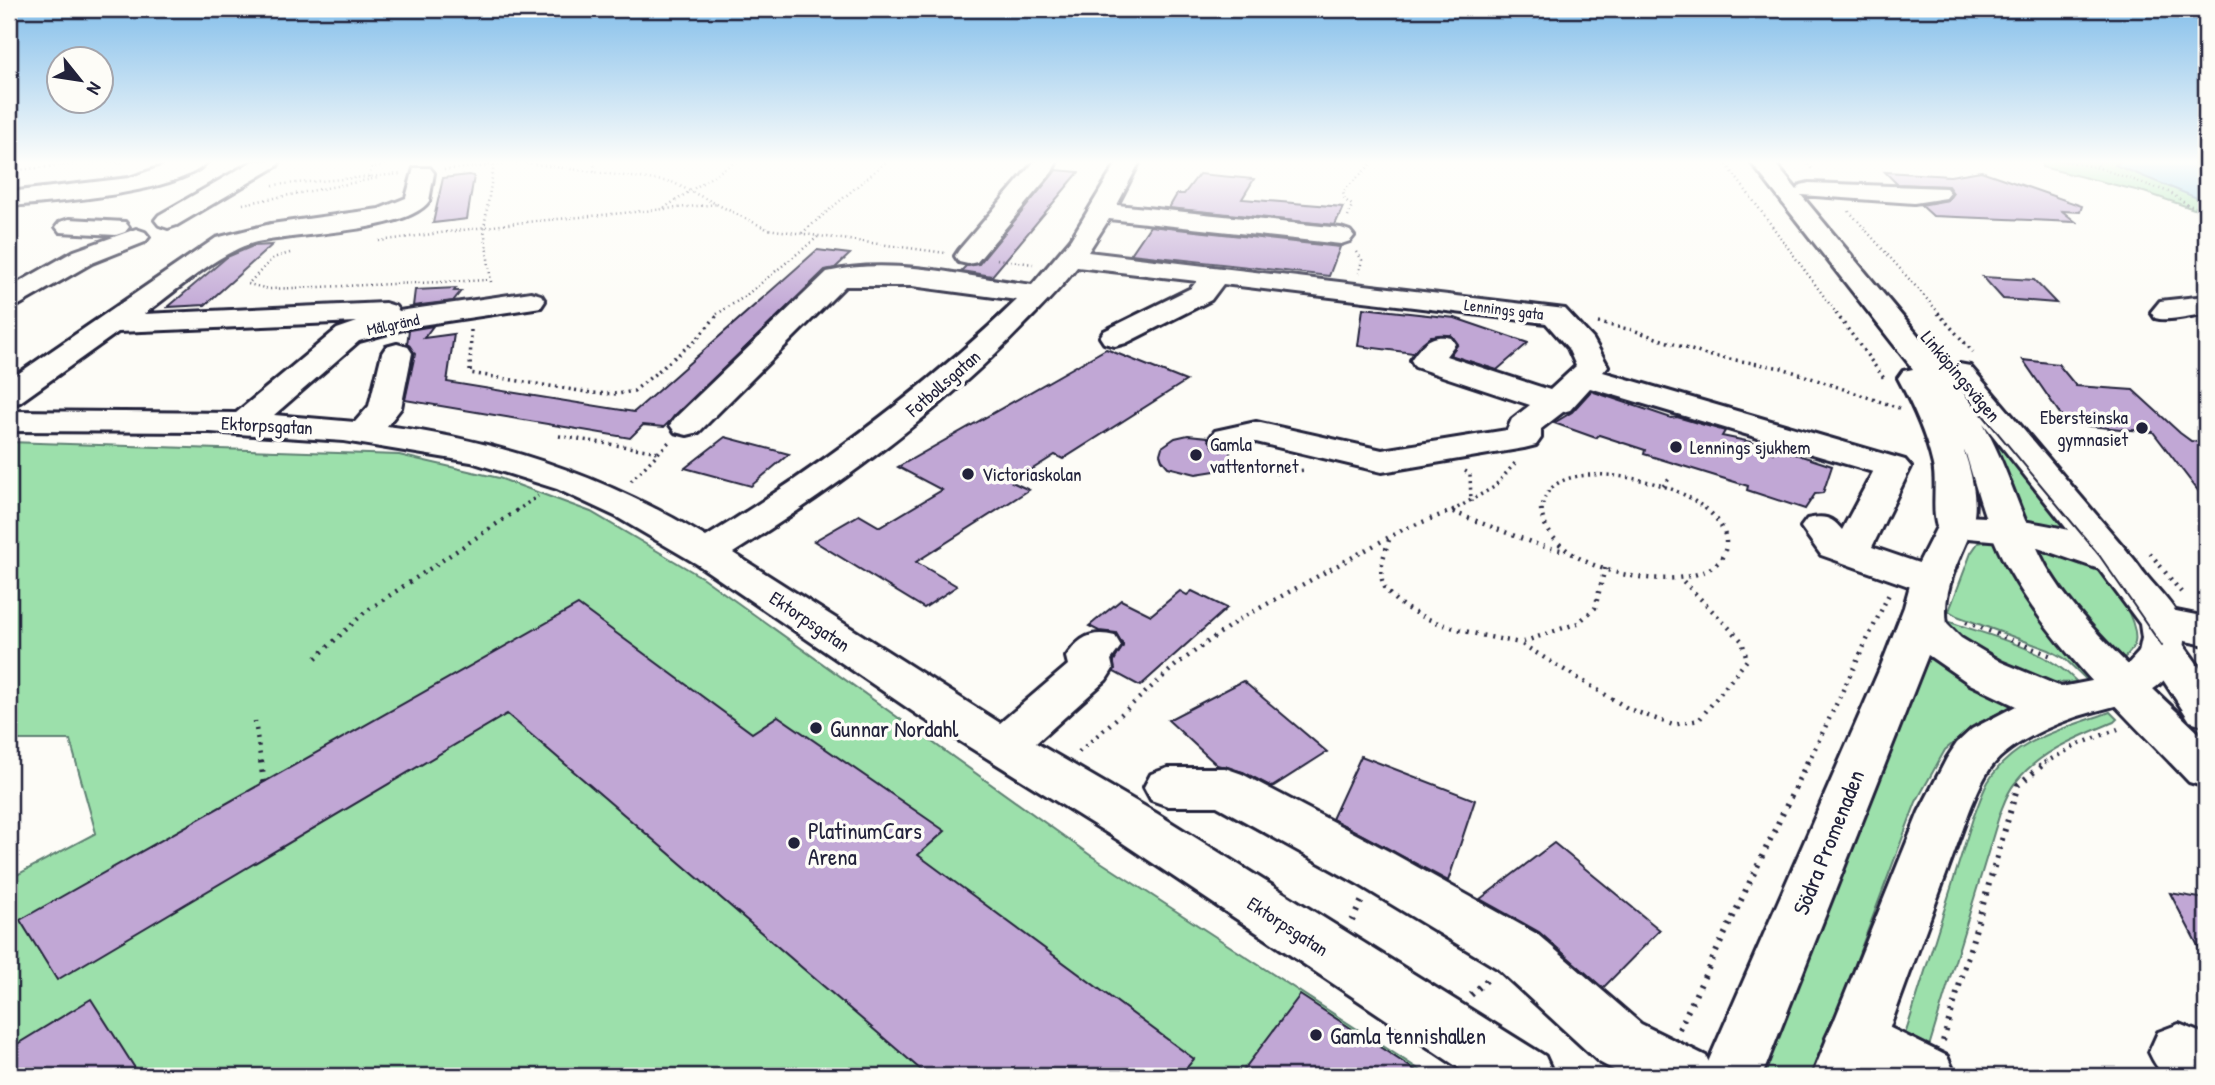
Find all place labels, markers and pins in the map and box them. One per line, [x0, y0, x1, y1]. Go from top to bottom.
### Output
place label: Ebersteinska gymnasiet [2040, 404, 2129, 452]
marker: Ebersteinska gymnasiet [2134, 420, 2150, 436]
place label: Gamla vattentornet [1210, 431, 1299, 479]
place label: Lennings sjukhem [1690, 434, 1811, 460]
marker: Lennings sjukhem [1668, 439, 1684, 455]
marker: Gamla vattentornet [1188, 447, 1204, 463]
place label: Victoriaskolan [982, 461, 1081, 487]
marker: Victoriaskolan [960, 466, 976, 482]
place label: Gunnar Nordahl [830, 713, 959, 744]
marker: Gunnar Nordahl [808, 720, 824, 736]
place label: PlatinumCars Arena [808, 815, 922, 872]
marker: PlatinumCars Arena [786, 835, 802, 851]
place label: Gamla tennishallen [1330, 1020, 1486, 1051]
marker: Gamla tennishallen [1308, 1027, 1324, 1043]

